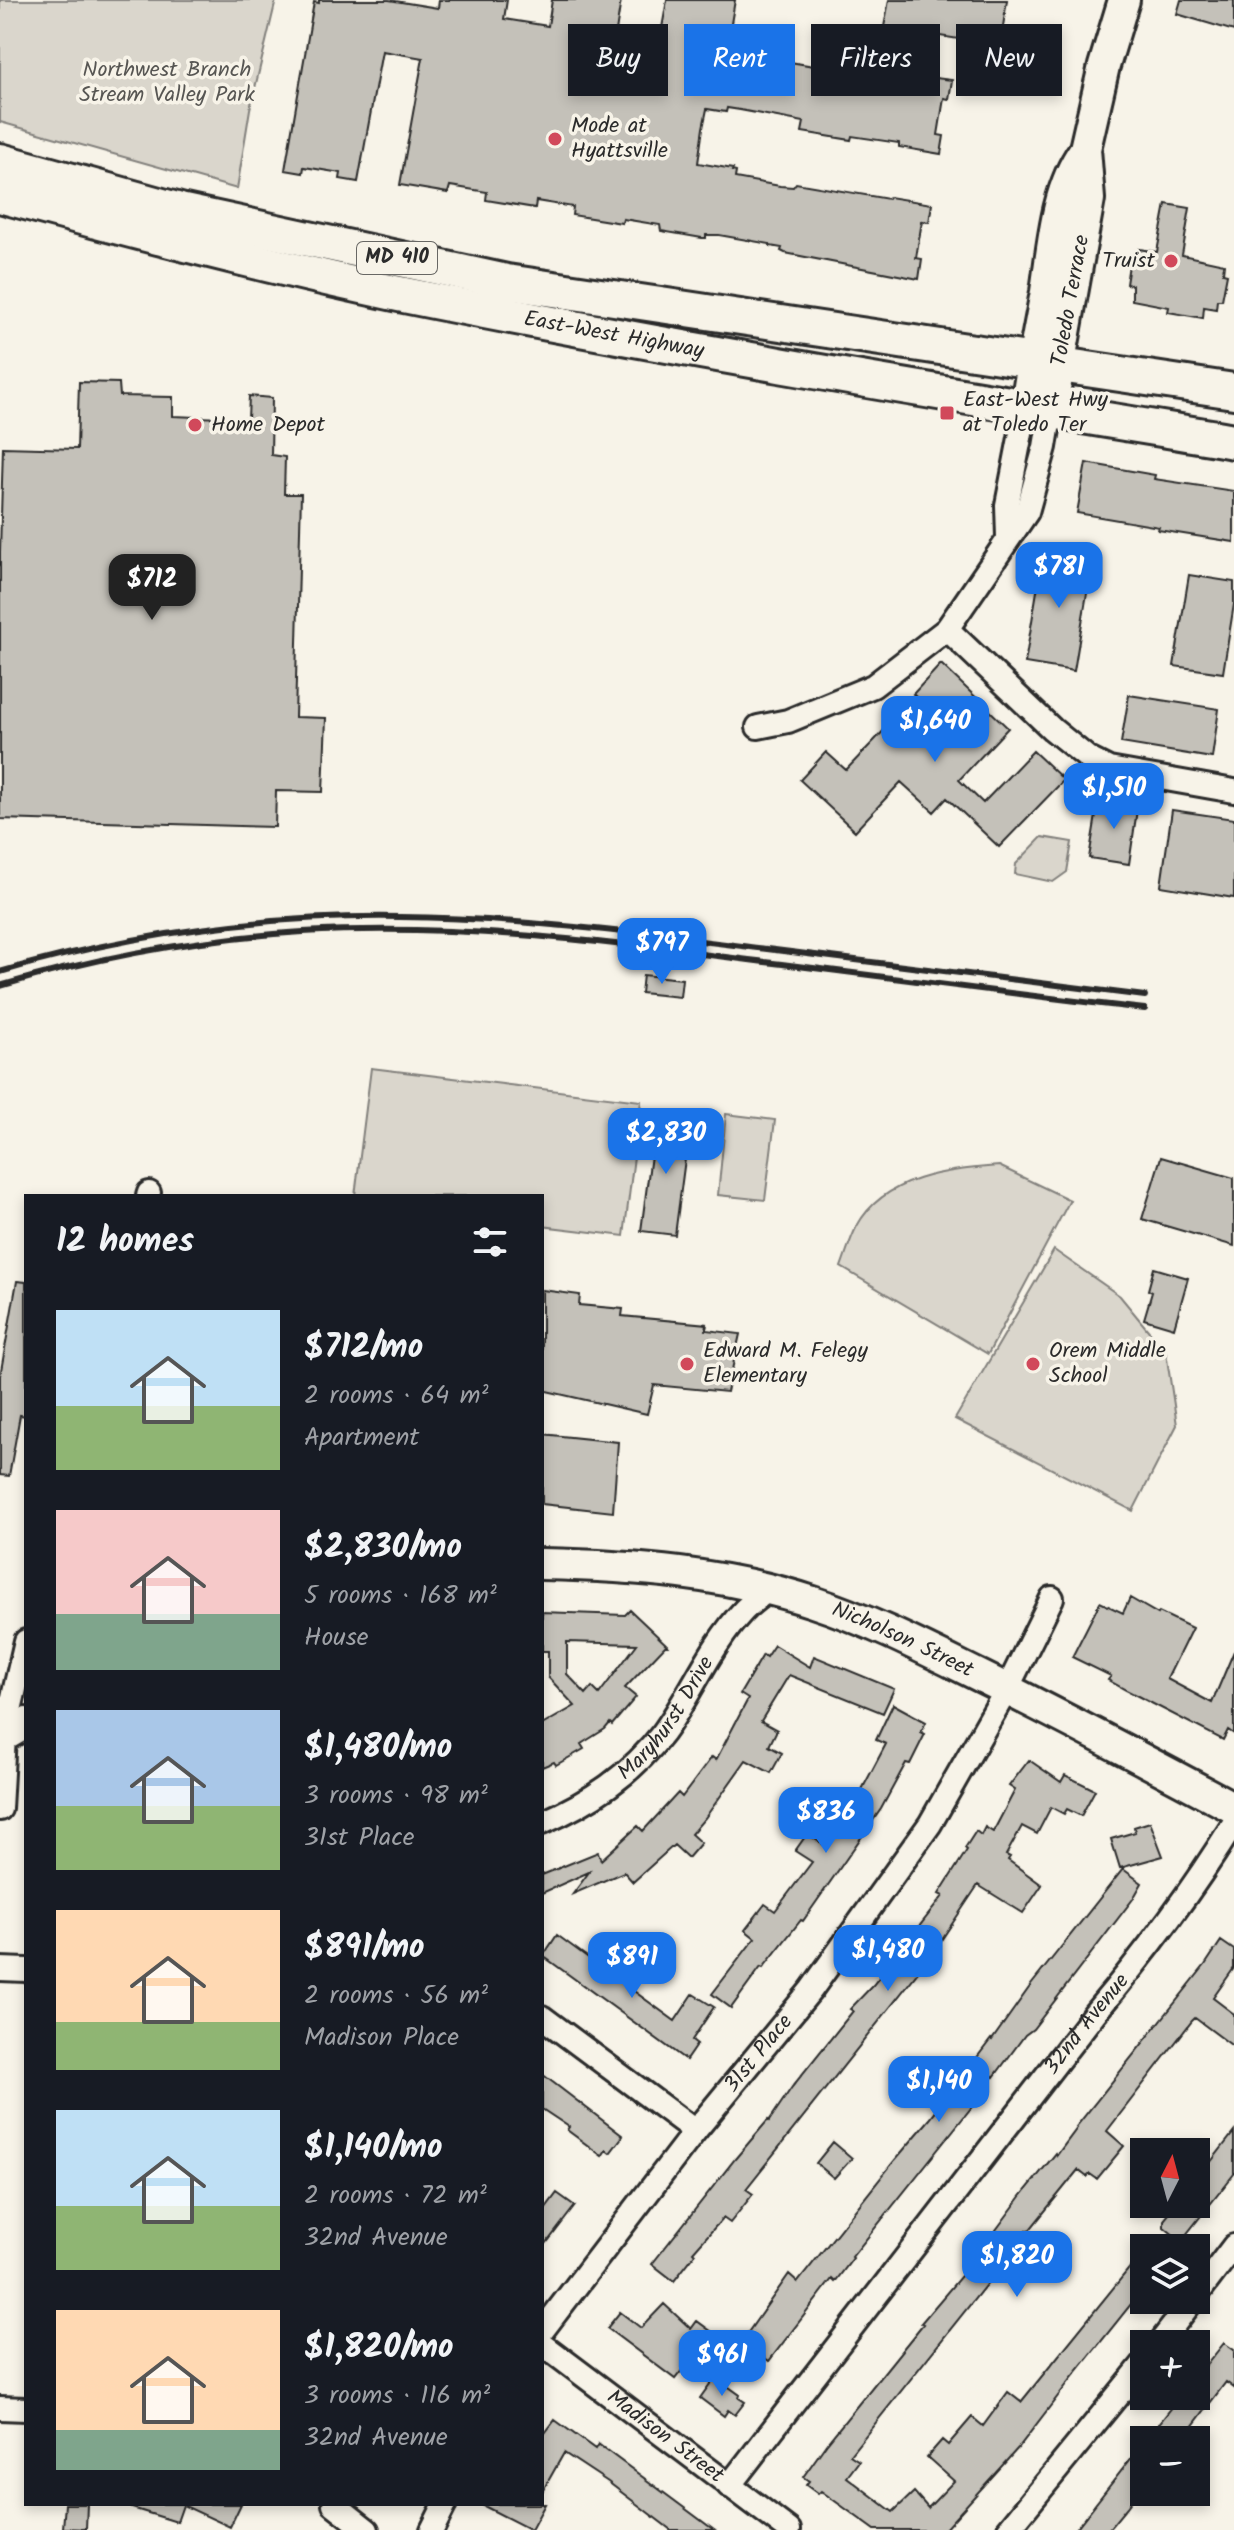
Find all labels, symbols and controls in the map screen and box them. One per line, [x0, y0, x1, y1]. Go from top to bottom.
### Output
chip: Buy [568, 24, 668, 96]
chip: Rent [684, 24, 795, 96]
chip: Filters [811, 24, 940, 96]
chip: New [956, 24, 1062, 96]
park label: Northwest Branch Stream Valley Park [79, 53, 256, 113]
place label: Mode at Hyattsville [571, 109, 668, 169]
marker: Mode at Hyattsville [546, 130, 564, 148]
street label: Toledo Terrace [1042, 232, 1100, 369]
road number: MD 410 [357, 242, 437, 274]
place label: Truist [1102, 244, 1155, 279]
marker: Truist [1162, 252, 1180, 270]
street label: East-West Highway [521, 301, 708, 369]
place label: East-West Hwy at Toledo Ter [963, 383, 1109, 443]
marker: East-West Hwy at Toledo Ter [938, 404, 956, 422]
place label: Home Depot [211, 408, 326, 443]
marker: Home Depot [186, 416, 204, 434]
pin: $781 [1012, 542, 1106, 610]
text: $781 [1034, 547, 1084, 589]
pin: $712 [105, 554, 199, 622]
text: $712 [127, 559, 177, 601]
pin: $1,640 [870, 696, 1000, 764]
text: $1,640 [899, 701, 971, 743]
pin: $1,510 [1049, 763, 1179, 831]
text: $1,510 [1082, 768, 1146, 810]
pin: $797 [615, 918, 709, 986]
text: $797 [635, 923, 689, 965]
pin: $2,830 [601, 1108, 731, 1176]
text: $2,830 [626, 1113, 706, 1155]
text: 12 homes [56, 1215, 194, 1269]
icon: filters [468, 1220, 512, 1264]
text: $712/mo [304, 1321, 423, 1375]
place label: Edward M. Felegy Elementary [703, 1334, 869, 1394]
place label: Orem Middle School [1049, 1334, 1166, 1394]
icon: home [120, 1342, 216, 1438]
marker: Edward M. Felegy Elementary [678, 1355, 696, 1373]
marker: Orem Middle School [1024, 1355, 1042, 1373]
text: 2 rooms · 64 m² [304, 1375, 488, 1417]
text: Apartment [304, 1417, 419, 1459]
text: $2,830/mo [304, 1521, 462, 1575]
icon: home [120, 1542, 216, 1638]
text: 5 rooms · 168 m² [304, 1575, 497, 1617]
street label: Nicholson Street [827, 1592, 980, 1688]
text: House [304, 1617, 368, 1659]
street label: Maryhurst Drive [610, 1649, 724, 1790]
text: $1,480/mo [304, 1721, 452, 1775]
icon: home [120, 1742, 216, 1838]
text: 3 rooms · 98 m² [304, 1775, 488, 1817]
pin: $836 [779, 1787, 873, 1855]
text: $836 [796, 1792, 856, 1834]
text: 31st Place [304, 1817, 415, 1859]
text: $891/mo [304, 1921, 425, 1975]
pin: $1,480 [823, 1925, 953, 1993]
text: $1,480 [852, 1930, 924, 1972]
pin: $891 [585, 1932, 679, 2000]
text: $891 [606, 1937, 658, 1979]
icon: home [120, 1942, 216, 2038]
street label: 32nd Avenue [1035, 1966, 1138, 2083]
text: 2 rooms · 56 m² [304, 1975, 488, 2017]
street label: 31st Place [715, 2006, 802, 2101]
text: Madison Place [304, 2017, 459, 2059]
pin: $1,140 [874, 2056, 1004, 2124]
text: $1,140 [906, 2061, 972, 2103]
text: $1,140/mo [304, 2121, 442, 2175]
north arrow [1130, 2138, 1210, 2218]
map controls [1130, 2138, 1210, 2506]
icon: home [120, 2142, 216, 2238]
text: 2 rooms · 72 m² [304, 2175, 487, 2217]
text: 32nd Avenue [304, 2217, 448, 2259]
pin: $1,820 [952, 2231, 1082, 2299]
button: layers [1130, 2234, 1210, 2314]
text: $1,820 [980, 2236, 1054, 2278]
text: $1,820/mo [304, 2321, 454, 2375]
pin: $961 [675, 2330, 769, 2398]
button: + [1130, 2330, 1210, 2410]
text: $961 [697, 2335, 747, 2377]
icon: home [120, 2342, 216, 2438]
text: 3 rooms · 116 m² [304, 2375, 490, 2417]
street label: Madison Street [599, 2381, 732, 2493]
text: 32nd Avenue [304, 2417, 448, 2459]
button: − [1130, 2426, 1210, 2506]

